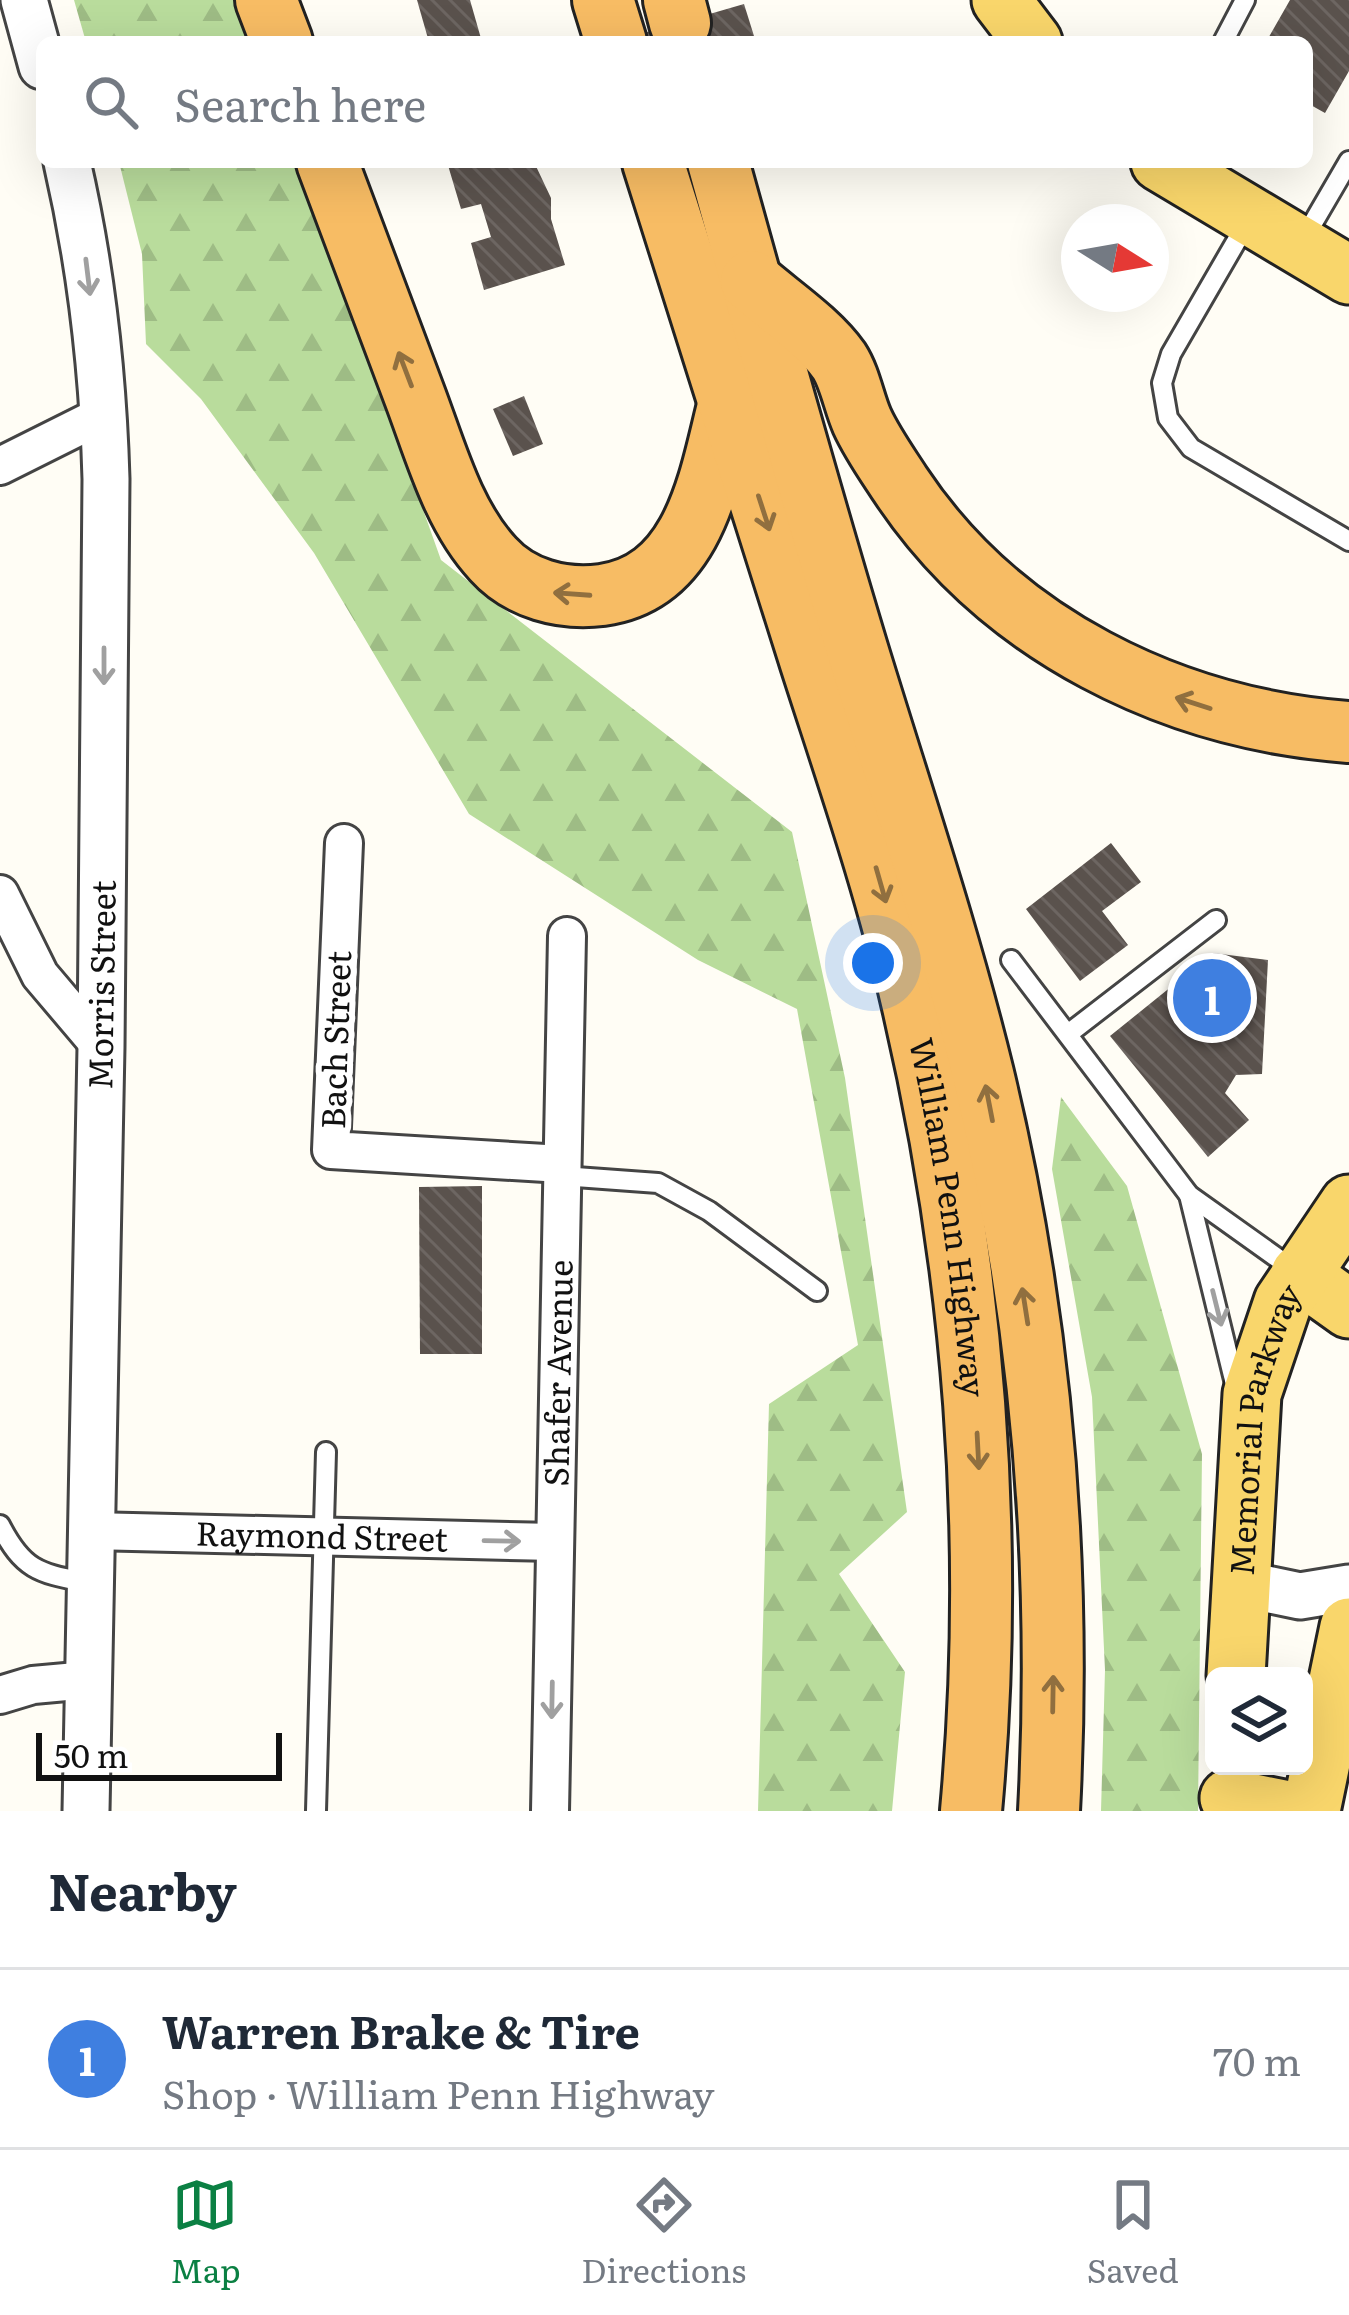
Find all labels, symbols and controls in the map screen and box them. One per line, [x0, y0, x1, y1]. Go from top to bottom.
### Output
search box [36, 36, 1313, 168]
icon: search [78, 69, 144, 135]
text: Search here [174, 69, 426, 136]
north arrow [1061, 204, 1169, 312]
one-way arrow [78, 257, 100, 296]
one-way arrow [392, 351, 414, 388]
one-way arrow [754, 493, 776, 531]
one-way arrow [553, 582, 592, 605]
one-way arrow [93, 646, 116, 685]
one-way arrow [1175, 691, 1213, 713]
one-way arrow [871, 866, 893, 904]
street label: Morris Street [73, 879, 126, 1090]
your location [843, 933, 903, 993]
street label: Bach Street [306, 949, 361, 1130]
pin: 1 [1173, 953, 1251, 1043]
street label: William Penn Highway [899, 1033, 1001, 1399]
one-way arrow [976, 1084, 999, 1123]
street label: Shafer Avenue [529, 1259, 583, 1487]
street label: Memorial Parkway [1215, 1272, 1311, 1577]
one-way arrow [1013, 1287, 1036, 1326]
one-way arrow [1207, 1289, 1229, 1327]
one-way arrow [966, 1431, 989, 1470]
street label: Raymond Street [195, 1506, 449, 1561]
one-way arrow [482, 1529, 521, 1552]
map controls [1205, 1667, 1313, 1775]
button: layers [1205, 1667, 1313, 1775]
one-way arrow [1042, 1675, 1065, 1714]
one-way arrow [541, 1680, 564, 1719]
scale bar [36, 1727, 282, 1780]
text: 50 m [54, 1729, 128, 1778]
text: Nearby [48, 1851, 237, 1927]
text: Warren Brake & Tire [162, 1996, 640, 2063]
text: 1 [79, 2030, 95, 2088]
text: 70 m [1213, 2030, 1301, 2088]
text: Shop · William Penn Highway [162, 2063, 715, 2121]
tab: Map [170, 2172, 241, 2293]
tab: Directions [581, 2172, 746, 2293]
tab: Saved [1087, 2172, 1179, 2293]

